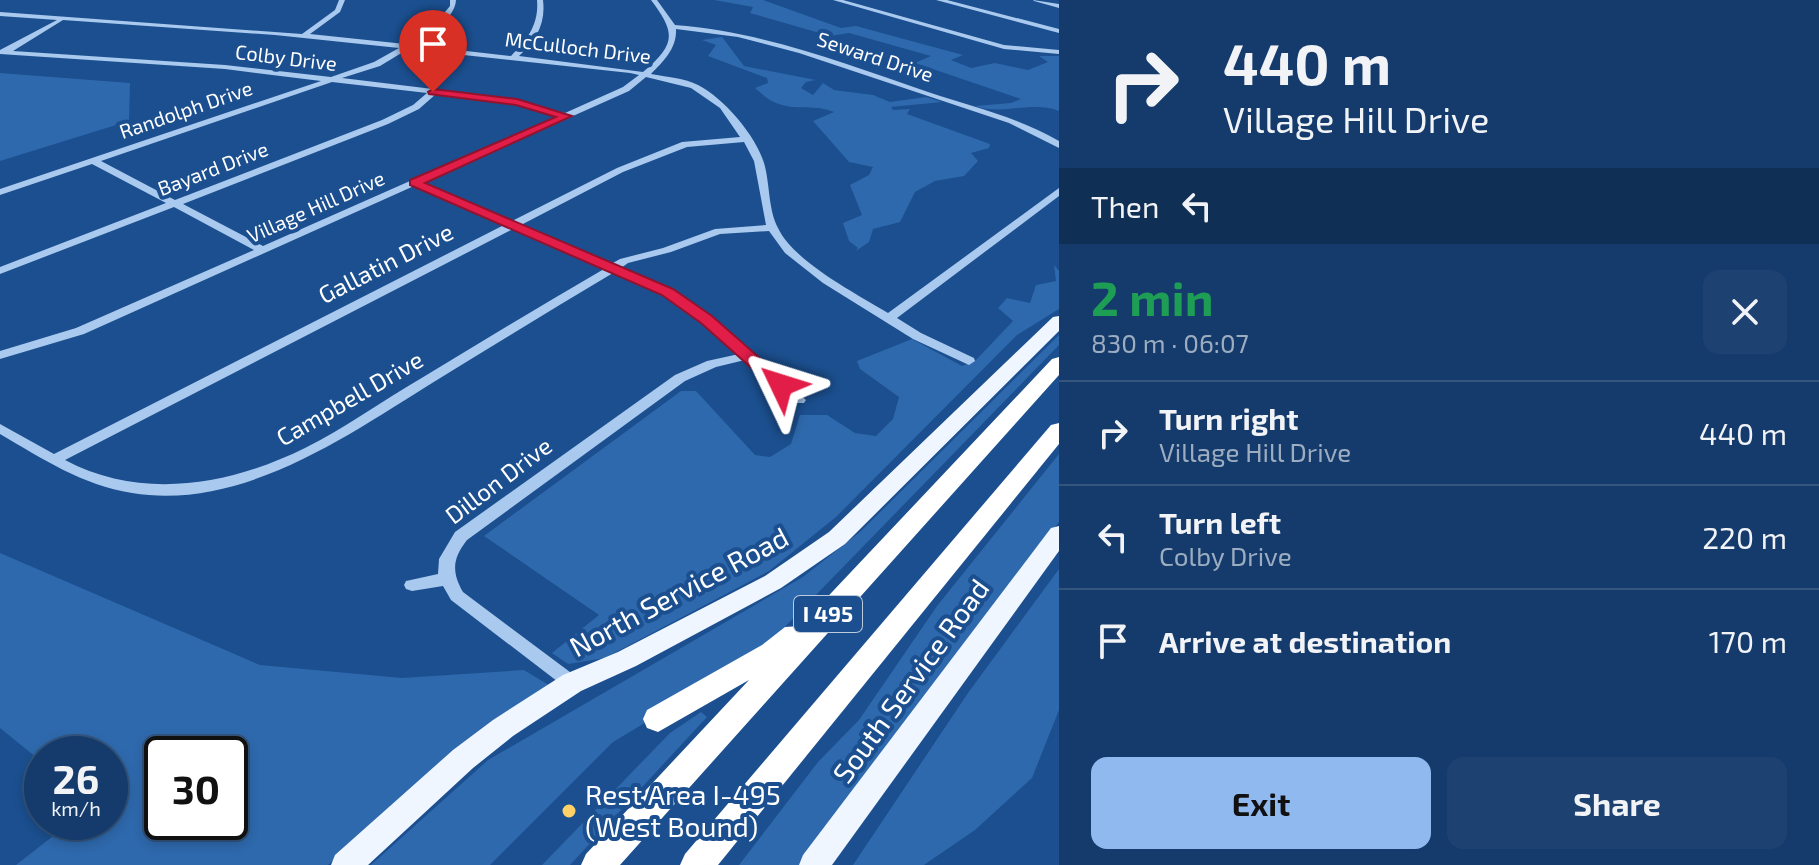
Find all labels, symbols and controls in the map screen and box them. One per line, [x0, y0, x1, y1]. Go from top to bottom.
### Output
pin [399, 10, 467, 92]
icon: arrive [411, 22, 455, 66]
street label: McCulloch Drive [504, 26, 652, 68]
street label: Seward Drive [814, 26, 936, 86]
text: 440 m [1223, 29, 1391, 96]
icon: right [1091, 32, 1195, 136]
street label: Colby Drive [234, 39, 338, 75]
street label: Randolph Drive [116, 75, 255, 143]
text: Village Hill Drive [1223, 97, 1489, 140]
street label: Bayard Drive [154, 136, 271, 200]
street label: Village Hill Drive [243, 165, 388, 247]
icon: left [1175, 184, 1219, 228]
text: Then [1091, 188, 1159, 224]
street label: Gallatin Drive [313, 216, 457, 309]
text: 2 min [1091, 268, 1214, 326]
button: close [1703, 270, 1787, 354]
text: 830 m · 06:07 [1091, 327, 1249, 358]
position arrow [739, 343, 823, 427]
street label: Campbell Drive [271, 344, 428, 451]
text: Turn right [1159, 400, 1299, 436]
icon: right [1091, 411, 1135, 455]
text: 440 m [1699, 415, 1787, 451]
street label: Dillon Drive [439, 430, 557, 529]
text: Village Hill Drive [1159, 436, 1351, 467]
text: Turn left [1159, 504, 1281, 540]
icon: left [1091, 515, 1135, 559]
street label: North Service Road [563, 519, 794, 663]
text: 220 m [1702, 519, 1787, 555]
text: Colby Drive [1159, 540, 1292, 571]
street label: South Service Road [825, 572, 996, 789]
road number: I 495 [794, 596, 862, 632]
icon: arrive [1091, 619, 1135, 663]
text: Arrive at destination [1159, 623, 1451, 659]
text: 170 m [1709, 623, 1787, 659]
speed limit sign: 30 [144, 736, 248, 840]
text: 26 [53, 754, 99, 802]
button: Exit [1091, 757, 1431, 849]
button: Share [1447, 757, 1787, 849]
place label: Rest Area I-495 (West Bound) [585, 777, 781, 843]
text: km/h [51, 796, 101, 820]
marker: Rest Area I-495 (West Bound) [560, 802, 578, 820]

